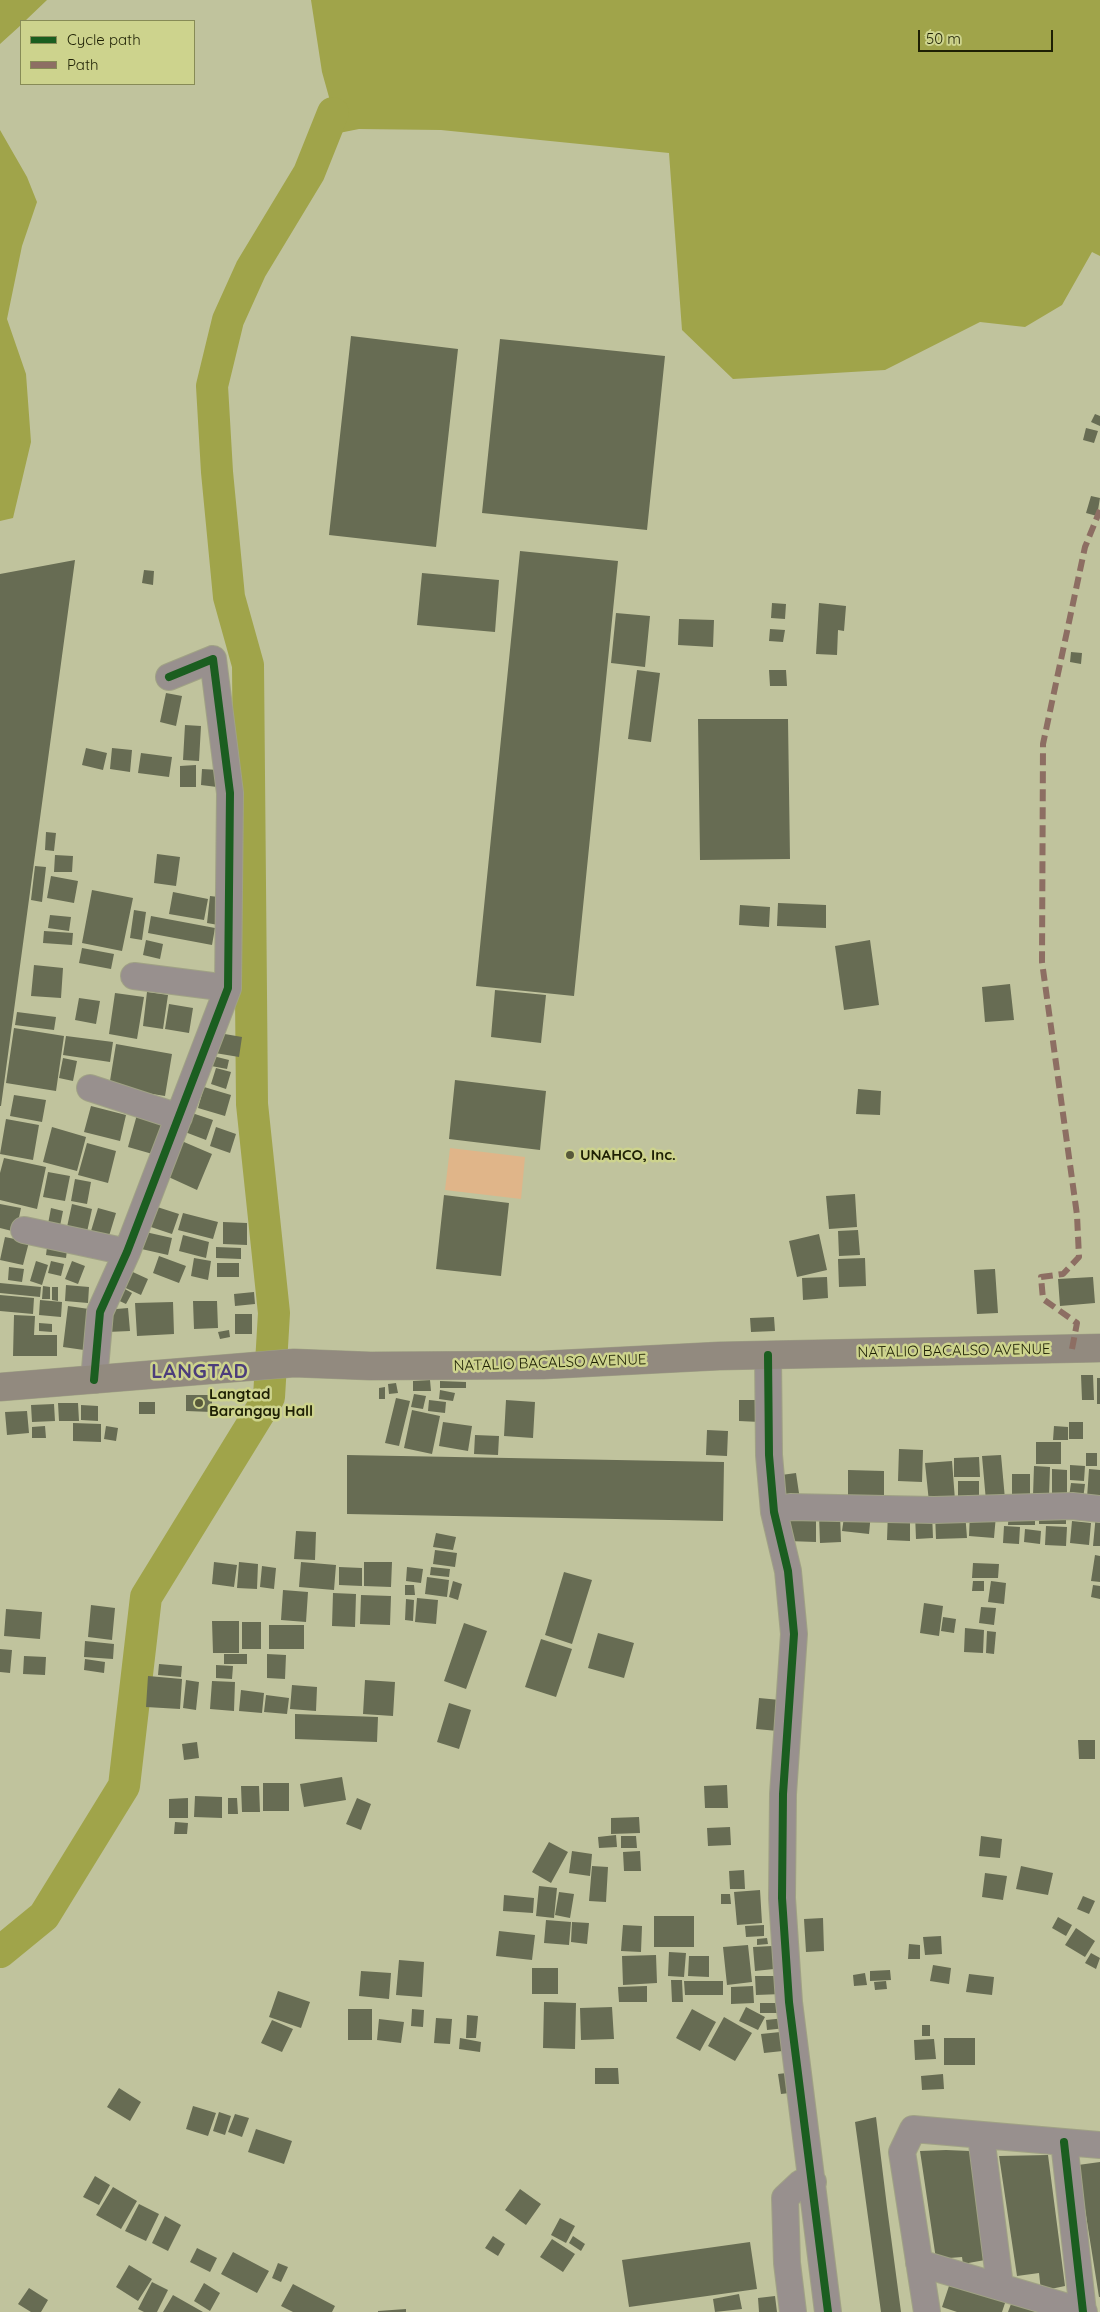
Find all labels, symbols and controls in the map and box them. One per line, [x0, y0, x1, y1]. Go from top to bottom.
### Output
legend [20, 20, 195, 85]
scale bar [920, 20, 1055, 52]
text: 50 m [926, 29, 961, 48]
text: Cycle path [67, 30, 141, 49]
text: Path [67, 55, 99, 74]
place label: UNAHCO, Inc. [580, 1146, 676, 1164]
marker: UNAHCO, Inc. [564, 1149, 576, 1161]
street label: NATALIO BACALSO AVENUE [857, 1340, 1051, 1362]
street label: NATALIO BACALSO AVENUE [453, 1351, 647, 1375]
district label: LANGTAD [150, 1360, 250, 1384]
place label: Langtad Barangay Hall [209, 1385, 313, 1420]
marker: Langtad Barangay Hall [193, 1397, 205, 1409]

